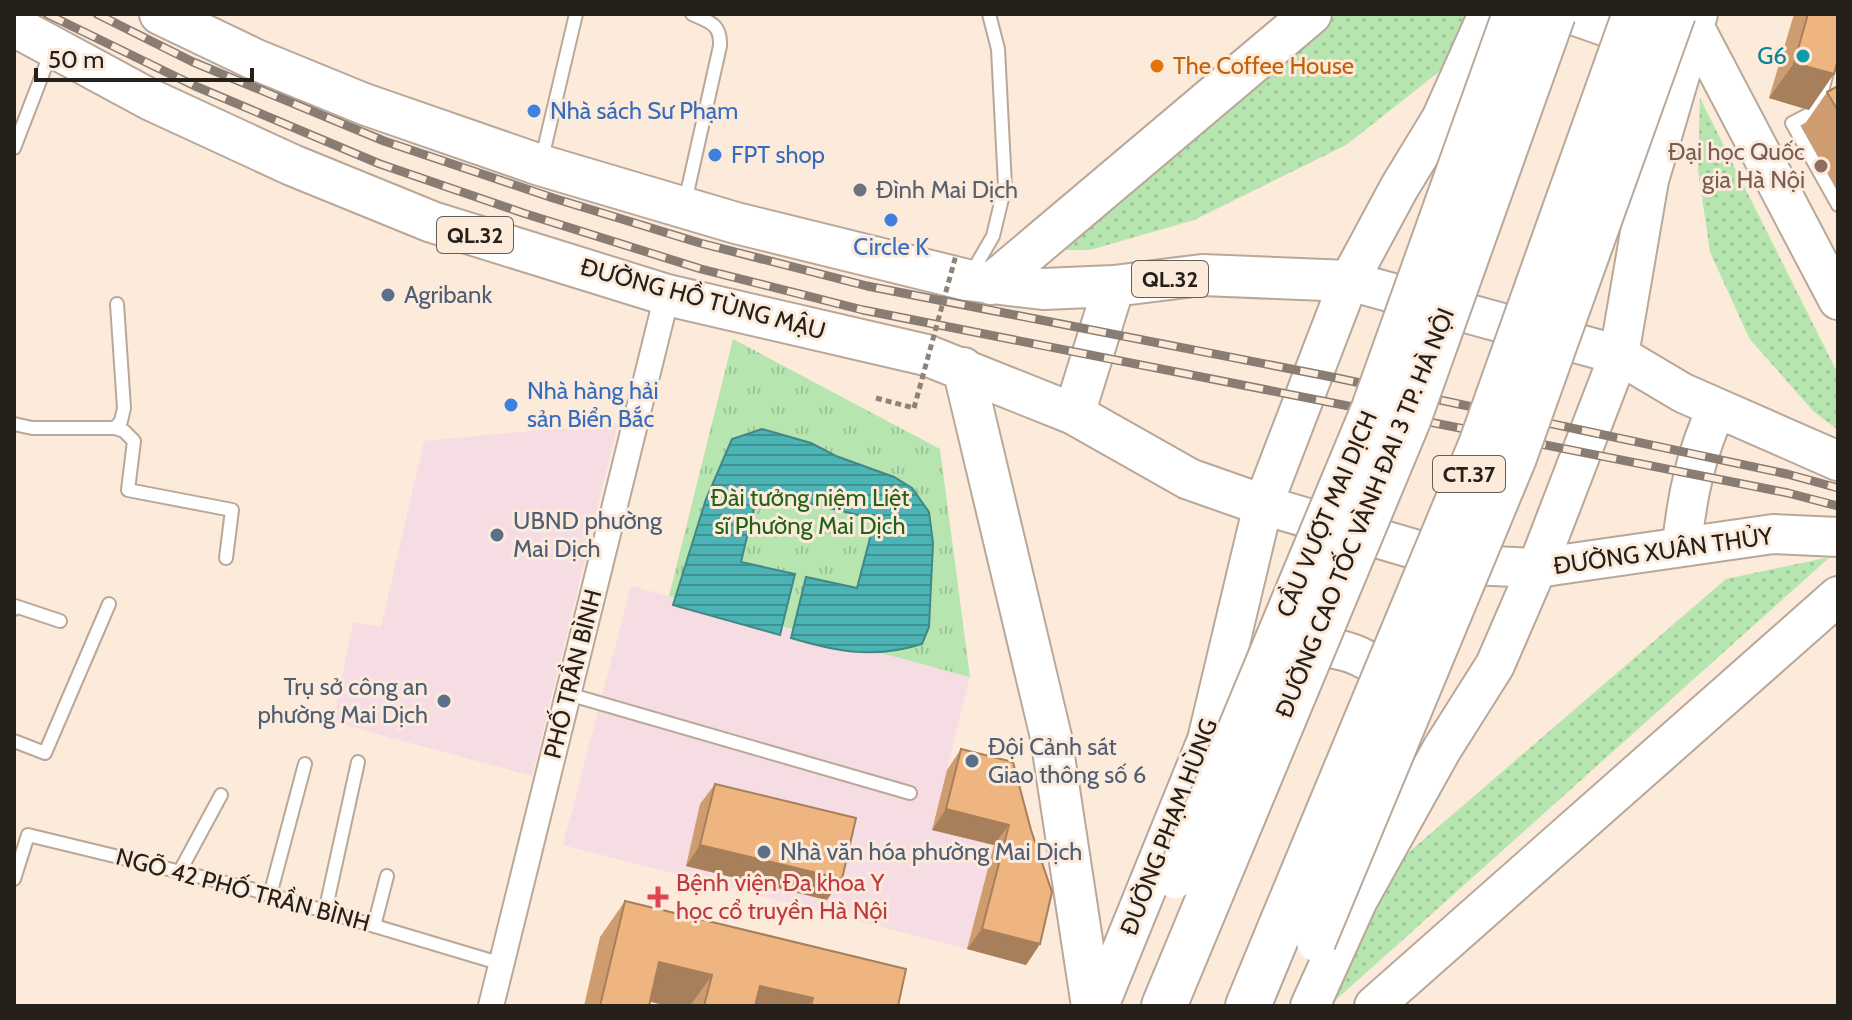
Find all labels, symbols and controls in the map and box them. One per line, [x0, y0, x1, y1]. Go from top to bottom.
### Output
scale bar [36, 32, 252, 82]
place label: G6 [1757, 41, 1787, 70]
text: 50 m [48, 45, 104, 74]
marker: G6 [1794, 47, 1812, 65]
place label: The Coffee House [1173, 51, 1354, 80]
marker: The Coffee House [1148, 57, 1166, 75]
place label: Nhà sách Sư Phạm [550, 96, 738, 125]
marker: Nhà sách Sư Phạm [525, 102, 543, 120]
place label: Đại học Quốc gia Hà Nội [1668, 137, 1805, 194]
place label: FPT shop [731, 140, 825, 169]
marker: FPT shop [706, 146, 724, 164]
marker: Đại học Quốc gia Hà Nội [1812, 157, 1830, 175]
place label: Đình Mai Dịch [876, 175, 1018, 204]
marker: Đình Mai Dịch [851, 181, 869, 199]
marker: Circle K [882, 211, 900, 229]
road number: QL.32 [437, 217, 513, 253]
place label: Circle K [853, 232, 929, 261]
street label: ĐƯỜNG HỒ TÙNG MẬU [577, 250, 829, 345]
road number: QL.32 [1132, 261, 1208, 297]
place label: Agribank [404, 280, 492, 309]
marker: Agribank [379, 286, 397, 304]
street label: ĐƯỜNG CAO TỐC VÀNH ĐAI 3 TP. HÀ NỘI [1267, 303, 1460, 722]
place label: Nhà hàng hải sản Biển Bắc [527, 376, 659, 433]
marker: Nhà hàng hải sản Biển Bắc [502, 396, 520, 414]
street label: CẦU VƯỢT MAI DỊCH [1269, 406, 1383, 621]
road number: CT.37 [1433, 456, 1505, 492]
park label: Đài tưởng niệm Liệt sĩ Phường Mai Dịch [711, 483, 909, 540]
place label: UBND phường Mai Dịch [513, 506, 663, 563]
street label: ĐƯỜNG XUÂN THỦY [1552, 521, 1775, 580]
marker: UBND phường Mai Dịch [488, 526, 506, 544]
street label: PHỐ TRẦN BÌNH [536, 586, 608, 761]
place label: Trụ sở công an phường Mai Dịch [257, 672, 428, 729]
marker: Trụ sở công an phường Mai Dịch [435, 692, 453, 710]
street label: ĐƯỜNG PHẠM HÙNG [1114, 715, 1223, 939]
place label: Đội Cảnh sát Giao thông số 6 [988, 732, 1146, 789]
marker: Đội Cảnh sát Giao thông số 6 [963, 752, 981, 770]
place label: Nhà văn hóa phường Mai Dịch [780, 837, 1082, 866]
street label: NGÕ 42 PHỐ TRẦN BÌNH [113, 840, 374, 937]
marker: Nhà văn hóa phường Mai Dịch [755, 843, 773, 861]
place label: Bệnh viện Đa khoa Y học cổ truyền Hà Nội [676, 868, 888, 925]
marker: Bệnh viện Đa khoa Y học cổ truyền Hà Nội [647, 886, 669, 908]

